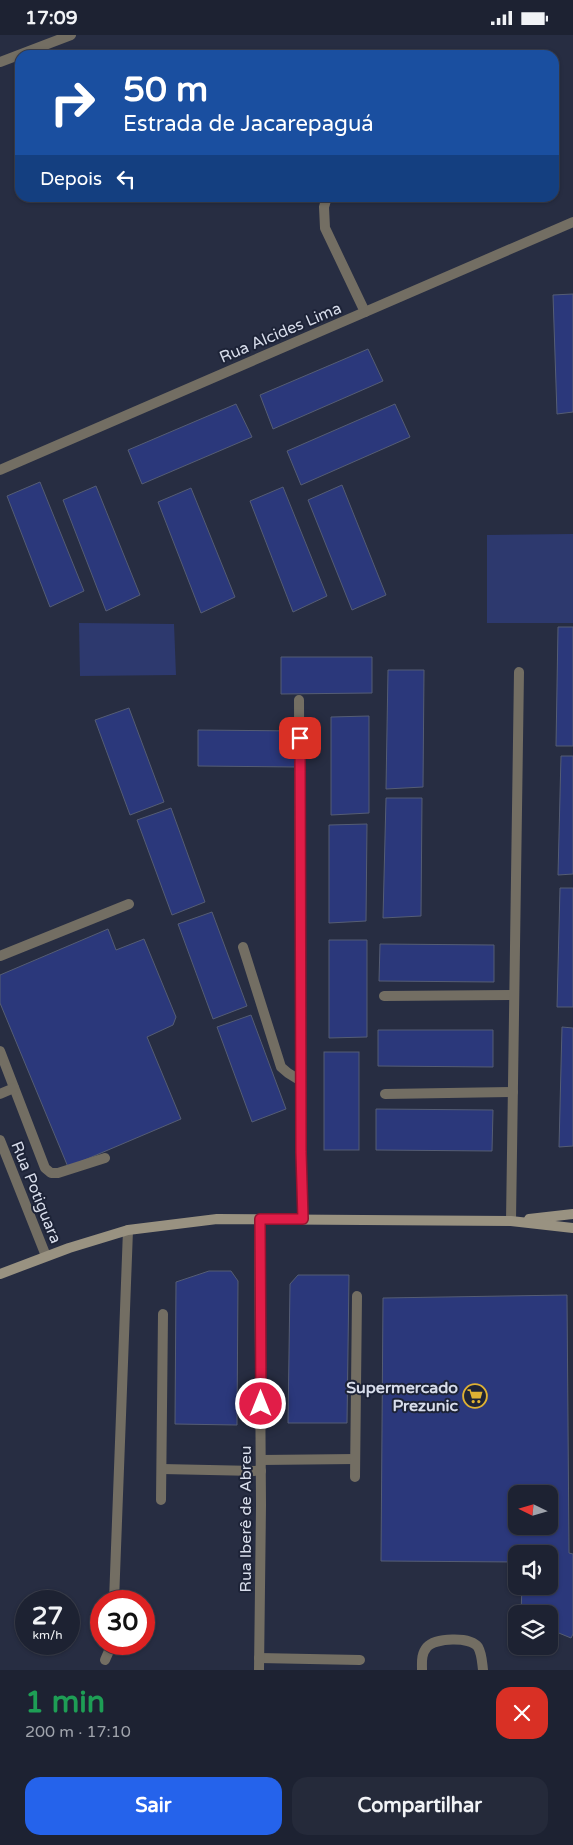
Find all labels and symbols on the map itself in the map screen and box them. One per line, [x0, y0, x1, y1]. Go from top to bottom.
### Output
street label: Rua Alcides Lima [216, 298, 344, 368]
pin [279, 717, 321, 759]
street label: Rua Potiguara [6, 1138, 66, 1246]
position arrow [234, 1377, 286, 1429]
place label: Supermercado Prezunic [346, 1378, 458, 1416]
supermarket icon: Supermercado Prezunic [462, 1383, 488, 1409]
street label: Rua Iberê de Abreu [236, 1446, 256, 1592]
north arrow [508, 1485, 558, 1535]
speed limit sign: 30 [90, 1590, 155, 1655]

